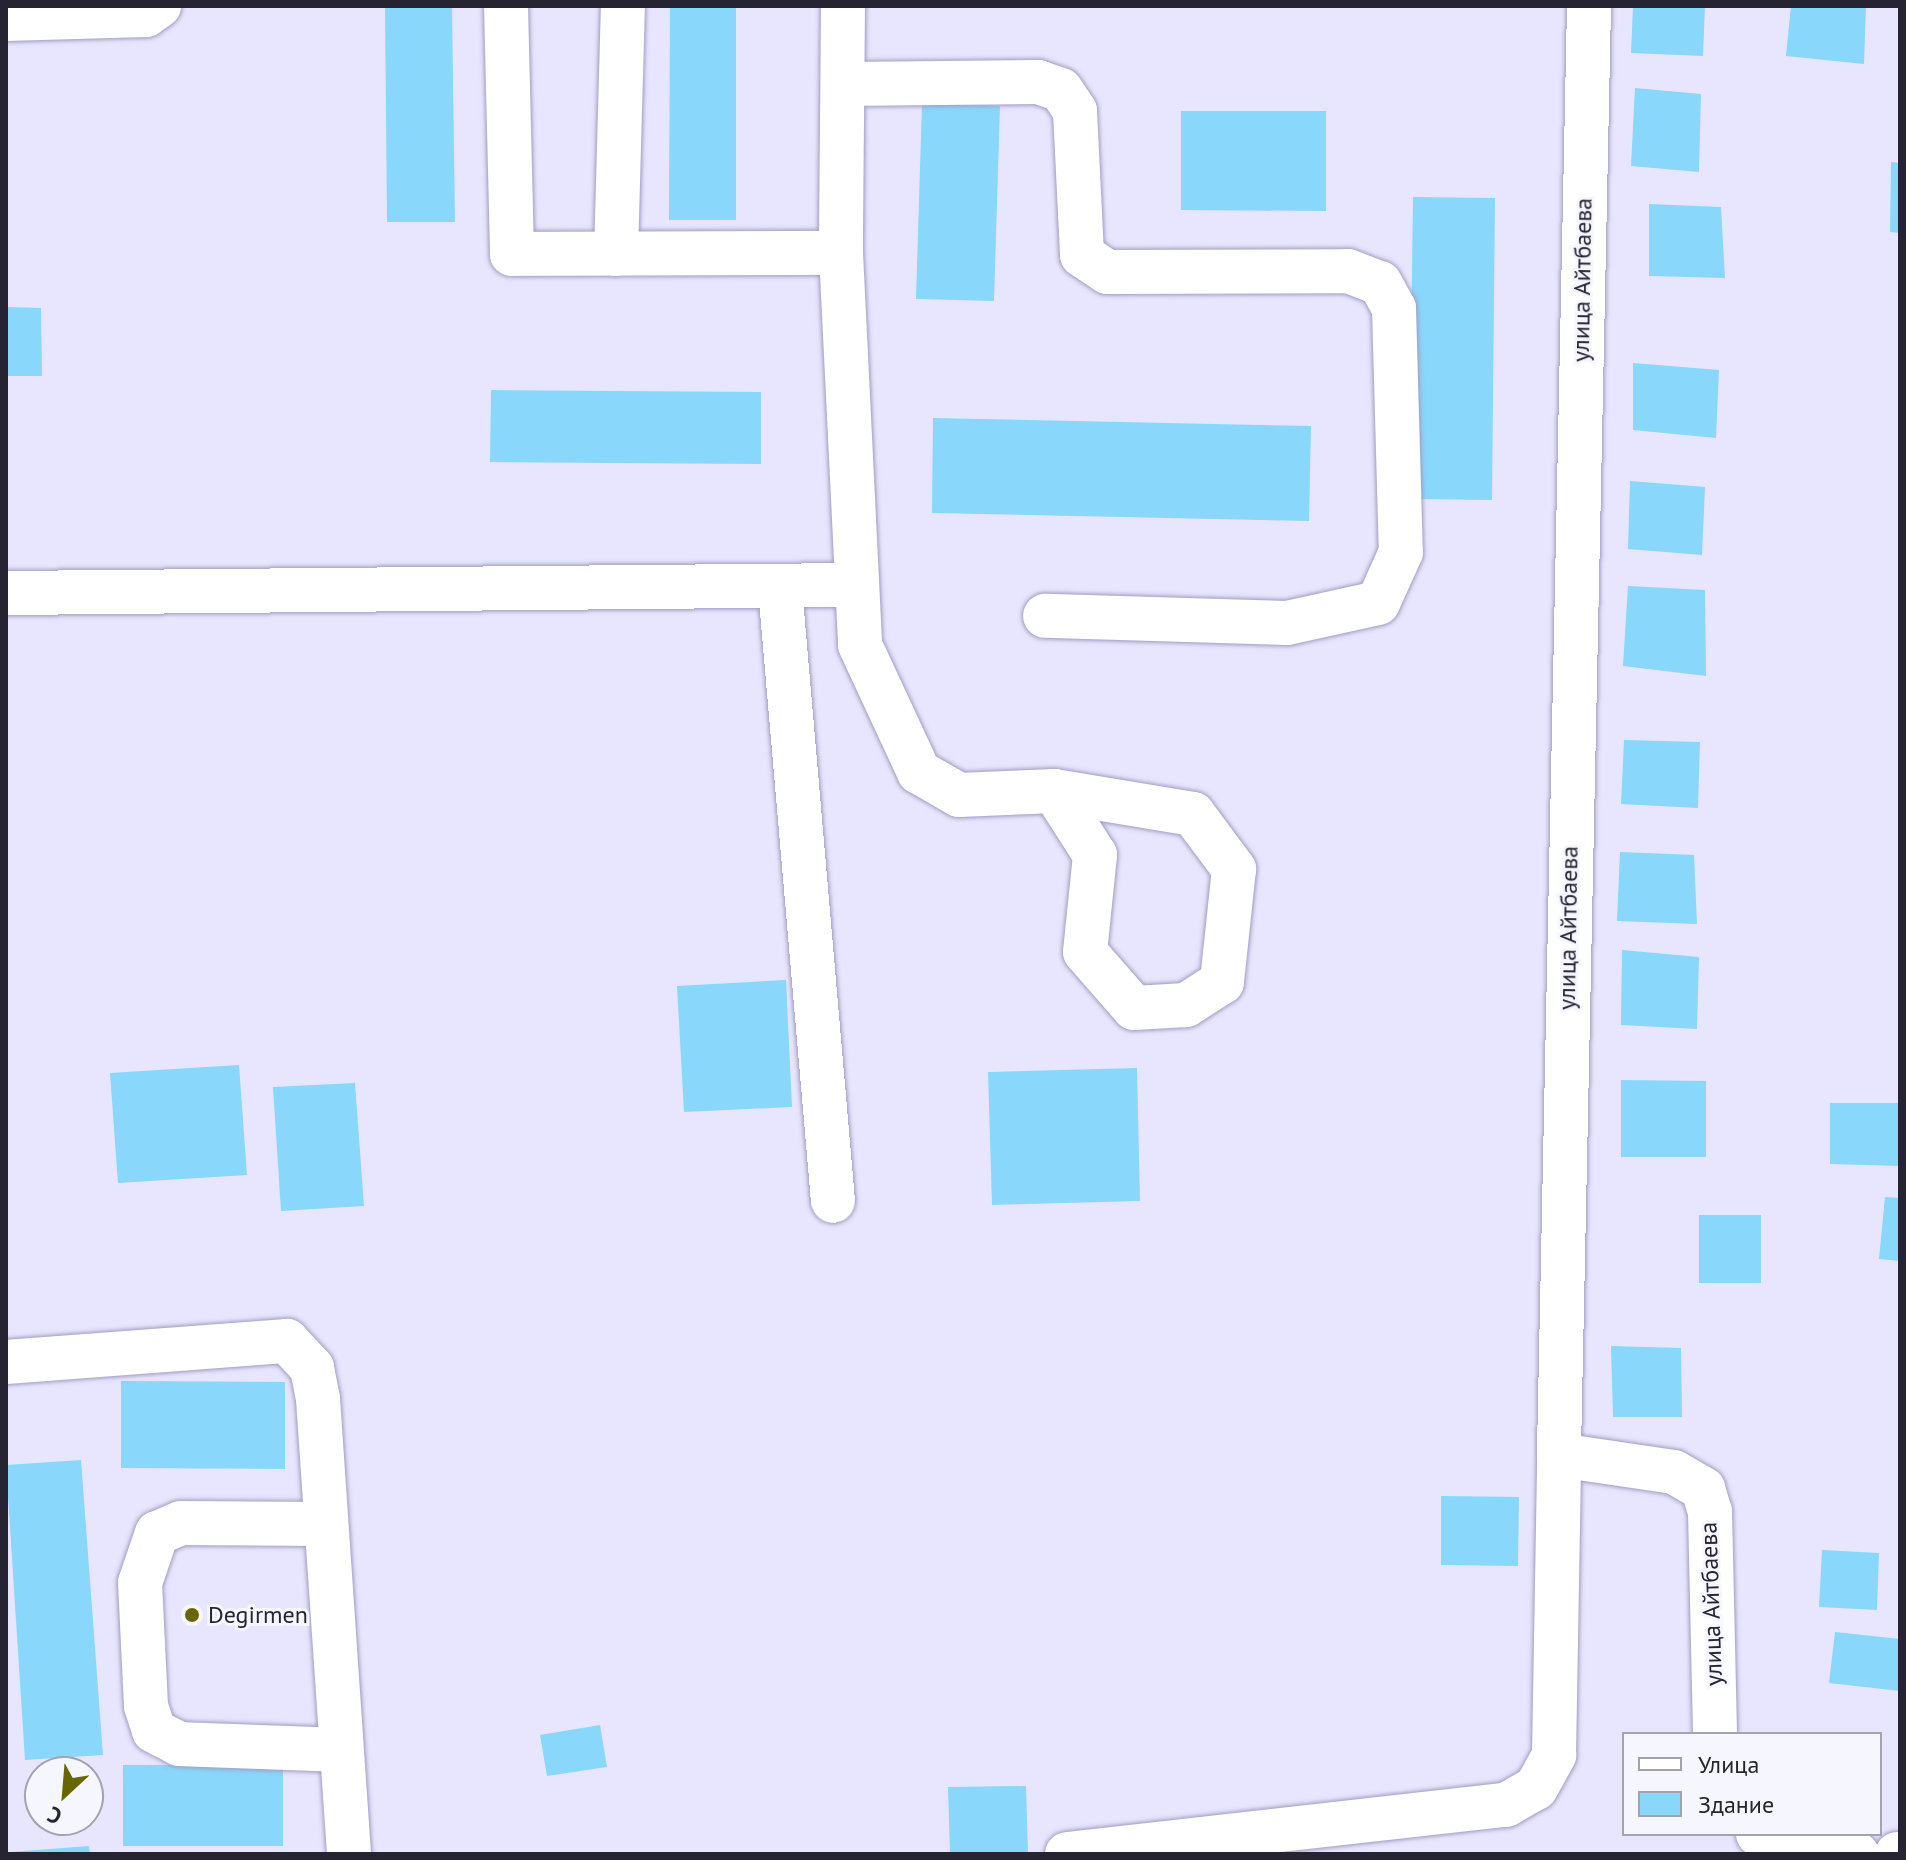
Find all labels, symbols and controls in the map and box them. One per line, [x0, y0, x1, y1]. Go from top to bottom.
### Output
street label: улица Айтбаева [1566, 197, 1598, 363]
street label: улица Айтбаева [1552, 845, 1584, 1011]
street label: улица Айтбаева [1694, 1521, 1728, 1687]
place label: Degirmen [208, 1601, 308, 1629]
marker: Degirmen [183, 1606, 201, 1624]
legend [1622, 1732, 1882, 1836]
text: Улица [1698, 1749, 1759, 1780]
north arrow [24, 1756, 104, 1836]
text: Здание [1698, 1789, 1774, 1820]
text: С [43, 1800, 66, 1831]

